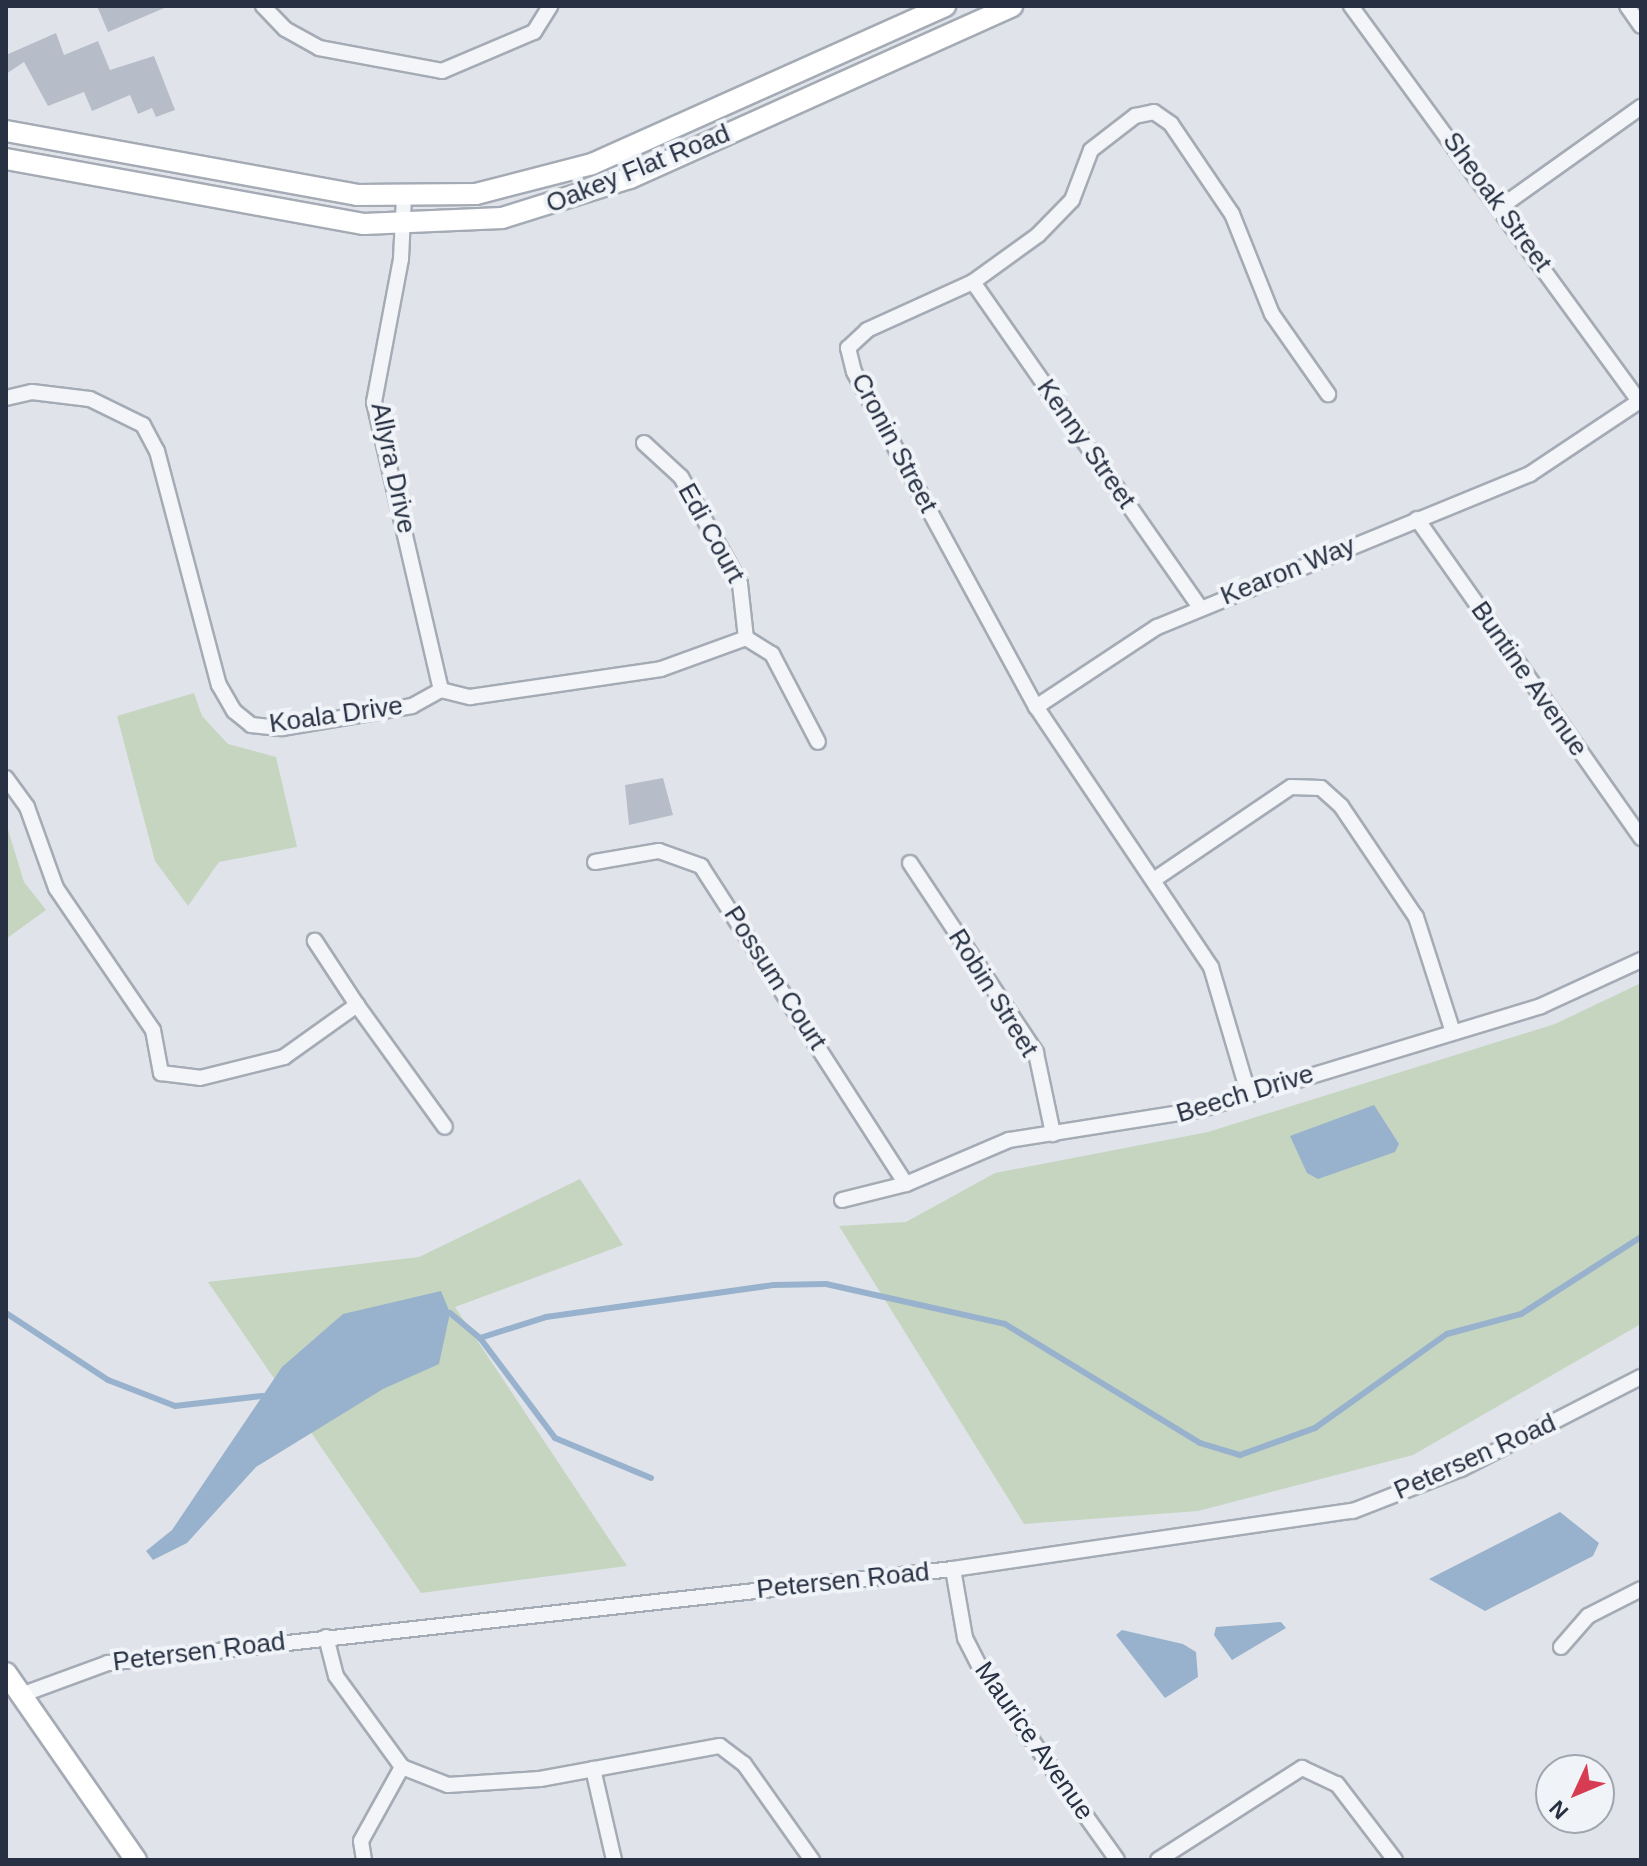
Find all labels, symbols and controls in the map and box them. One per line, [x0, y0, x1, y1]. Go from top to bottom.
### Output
street label: Oakey Flat Road [542, 118, 734, 220]
street label: Sheoak Street [1436, 126, 1558, 278]
street label: Cronin Street [844, 368, 944, 518]
street label: Kenny Street [1030, 373, 1142, 515]
street label: Allyra Drive [364, 400, 422, 536]
street label: Edi Court [671, 478, 751, 588]
street label: Kearon Way [1216, 530, 1360, 612]
street label: Buntine Avenue [1464, 595, 1594, 763]
street label: Koala Drive [267, 690, 405, 740]
street label: Possum Court [717, 900, 833, 1056]
street label: Robin Street [941, 923, 1045, 1063]
street label: Beech Drive [1173, 1058, 1317, 1130]
street label: Petersen Road [1389, 1407, 1561, 1507]
street label: Petersen Road [755, 1556, 931, 1606]
street label: Petersen Road [111, 1626, 287, 1678]
street label: Maurice Avenue [967, 1655, 1101, 1827]
north arrow [1535, 1754, 1615, 1834]
text: N [1544, 1795, 1573, 1824]

